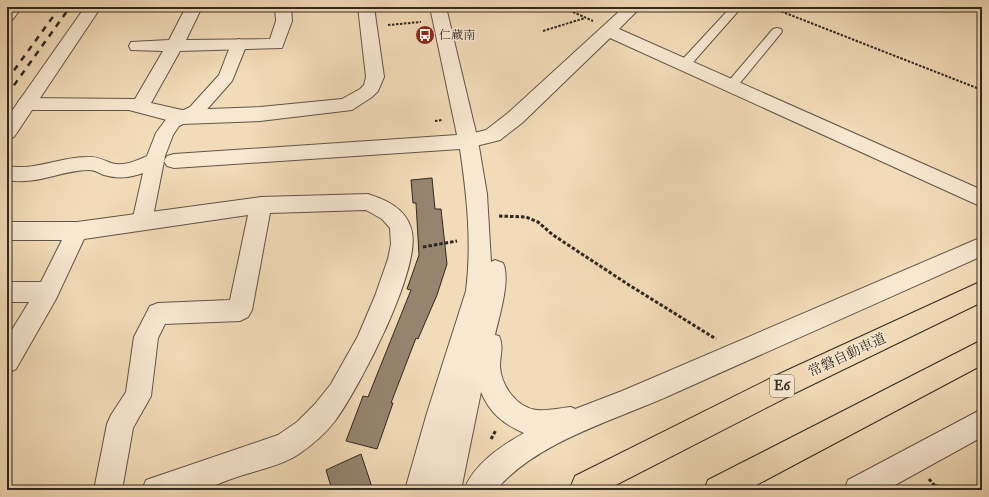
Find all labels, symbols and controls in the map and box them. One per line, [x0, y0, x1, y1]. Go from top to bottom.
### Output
bus stop icon: 仁蔵南 [414, 24, 436, 46]
place label: 仁蔵南 [439, 28, 475, 43]
street label: 常磐自動車道 [805, 330, 889, 380]
road number: E6 [770, 375, 794, 397]

